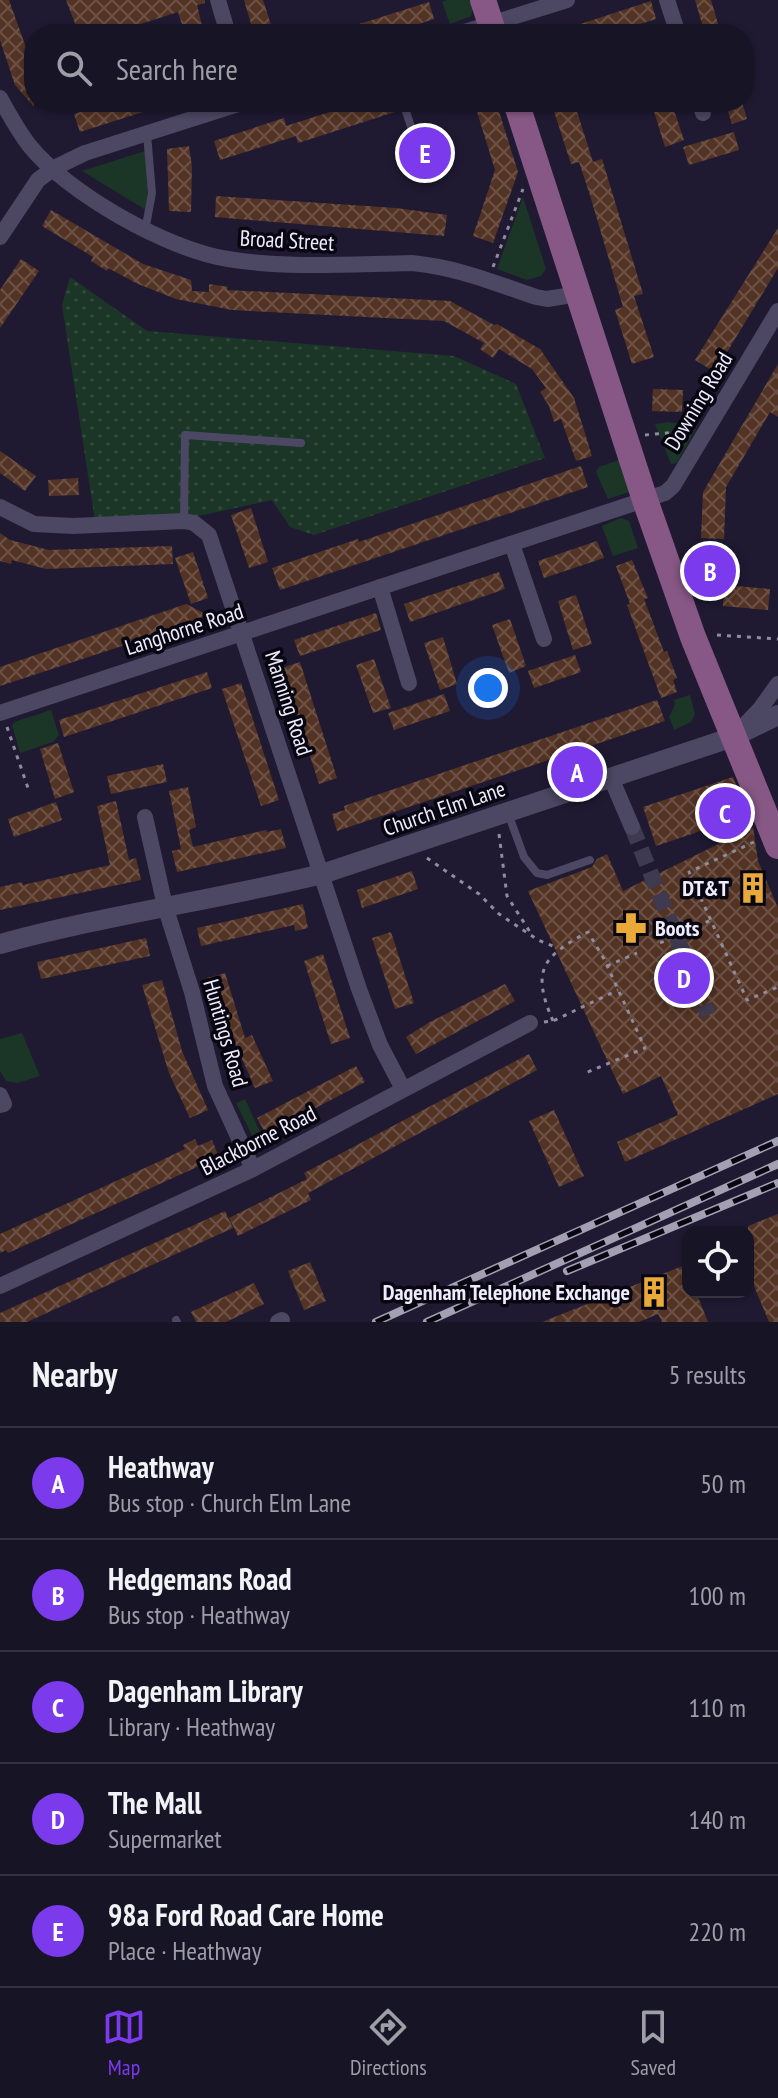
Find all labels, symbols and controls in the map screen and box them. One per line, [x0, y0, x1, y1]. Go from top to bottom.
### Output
search box [24, 24, 754, 112]
icon: search [52, 46, 96, 90]
text: Search here [116, 49, 238, 88]
pin: E [399, 123, 451, 183]
street label: Broad Street [239, 224, 335, 256]
street label: Downing Road [658, 347, 738, 455]
pin: B [684, 541, 736, 601]
street label: Langhorne Road [121, 597, 247, 661]
street label: Manning Road [259, 647, 319, 759]
your location [468, 668, 508, 708]
pin: A [551, 742, 603, 802]
street label: Church Elm Lane [379, 774, 509, 842]
pin: C [699, 783, 751, 843]
building icon: DT&T [736, 871, 770, 905]
place label: DT&T [682, 874, 730, 902]
pharmacy icon: Boots [614, 911, 648, 945]
place label: Boots [655, 914, 700, 942]
pin: D [658, 948, 710, 1008]
street label: Huntings Road [197, 976, 255, 1090]
street label: Blackborne Road [195, 1099, 321, 1181]
map controls [682, 1226, 754, 1298]
button: locate [682, 1226, 754, 1298]
building icon: Dagenham Telephone Exchange [637, 1275, 671, 1309]
place label: Dagenham Telephone Exchange [383, 1278, 630, 1306]
text: Nearby [32, 1352, 117, 1396]
text: 5 results [669, 1358, 746, 1391]
text: Heathway [108, 1447, 214, 1486]
text: A [51, 1467, 65, 1500]
text: 50 m [700, 1467, 746, 1500]
text: Bus stop · Church Elm Lane [108, 1486, 351, 1519]
text: Hedgemans Road [108, 1559, 292, 1598]
text: B [52, 1579, 64, 1612]
text: 100 m [688, 1579, 746, 1612]
text: Bus stop · Heathway [108, 1598, 290, 1631]
text: Dagenham Library [108, 1671, 303, 1710]
text: C [52, 1691, 64, 1724]
text: 110 m [688, 1691, 746, 1724]
text: Library · Heathway [108, 1710, 275, 1743]
text: The Mall [108, 1783, 202, 1822]
text: D [51, 1803, 65, 1836]
text: 140 m [688, 1803, 746, 1836]
text: Supermarket [108, 1822, 222, 1855]
text: 98a Ford Road Care Home [108, 1895, 384, 1934]
text: E [52, 1915, 64, 1948]
text: 220 m [688, 1915, 746, 1948]
text: Place · Heathway [108, 1934, 261, 1967]
tab: Map [102, 2005, 146, 2081]
tab: Directions [350, 2005, 427, 2081]
tab: Saved [631, 2005, 676, 2081]

